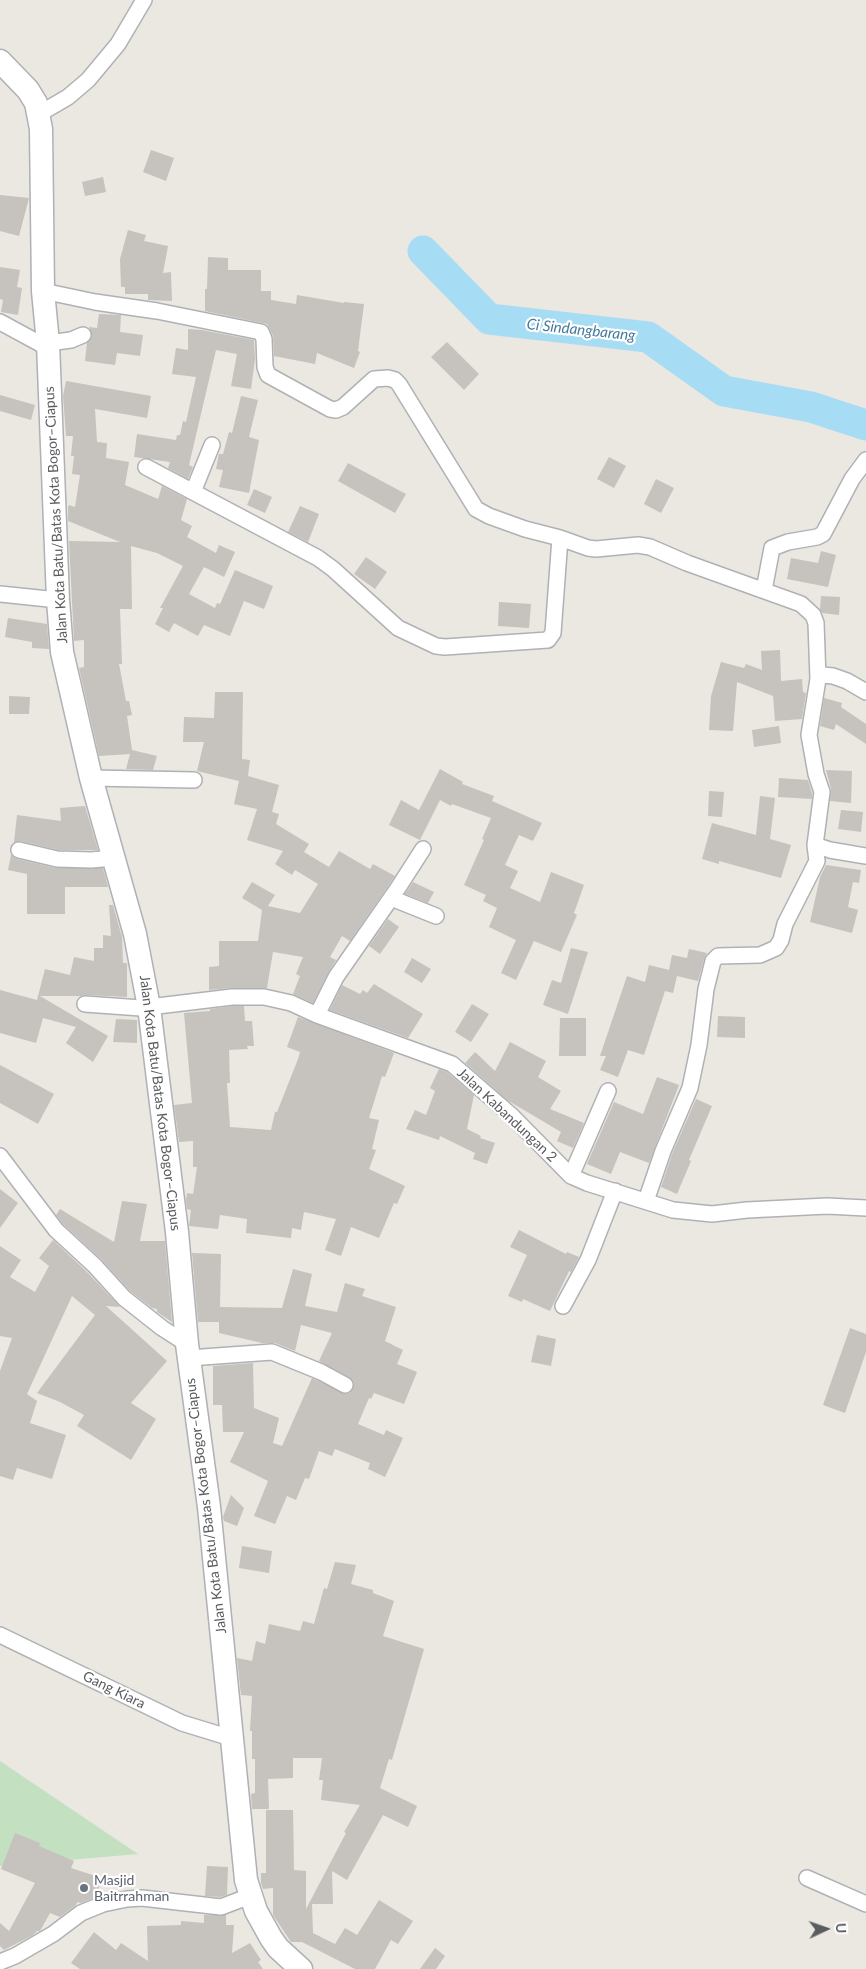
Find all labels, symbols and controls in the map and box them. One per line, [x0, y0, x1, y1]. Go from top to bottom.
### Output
water label: Ci Sindangbarang [526, 315, 636, 345]
street label: Jalan Kota Batu/Batas Kota Bogor–Ciapus [41, 386, 71, 644]
street label: Jalan Kota Batu/Batas Kota Bogor–Ciapus [136, 974, 184, 1232]
street label: Jalan Kabandungan 2 [454, 1064, 560, 1166]
street label: Jalan Kota Batu/Batas Kota Bogor–Ciapus [182, 1377, 230, 1635]
street label: Gang Kiara [80, 1668, 148, 1712]
place label: Masjid Baitrrahman [94, 1872, 169, 1904]
marker: Masjid Baitrrahman [78, 1882, 90, 1894]
north arrow [801, 1904, 851, 1954]
text: U [833, 1923, 850, 1934]

